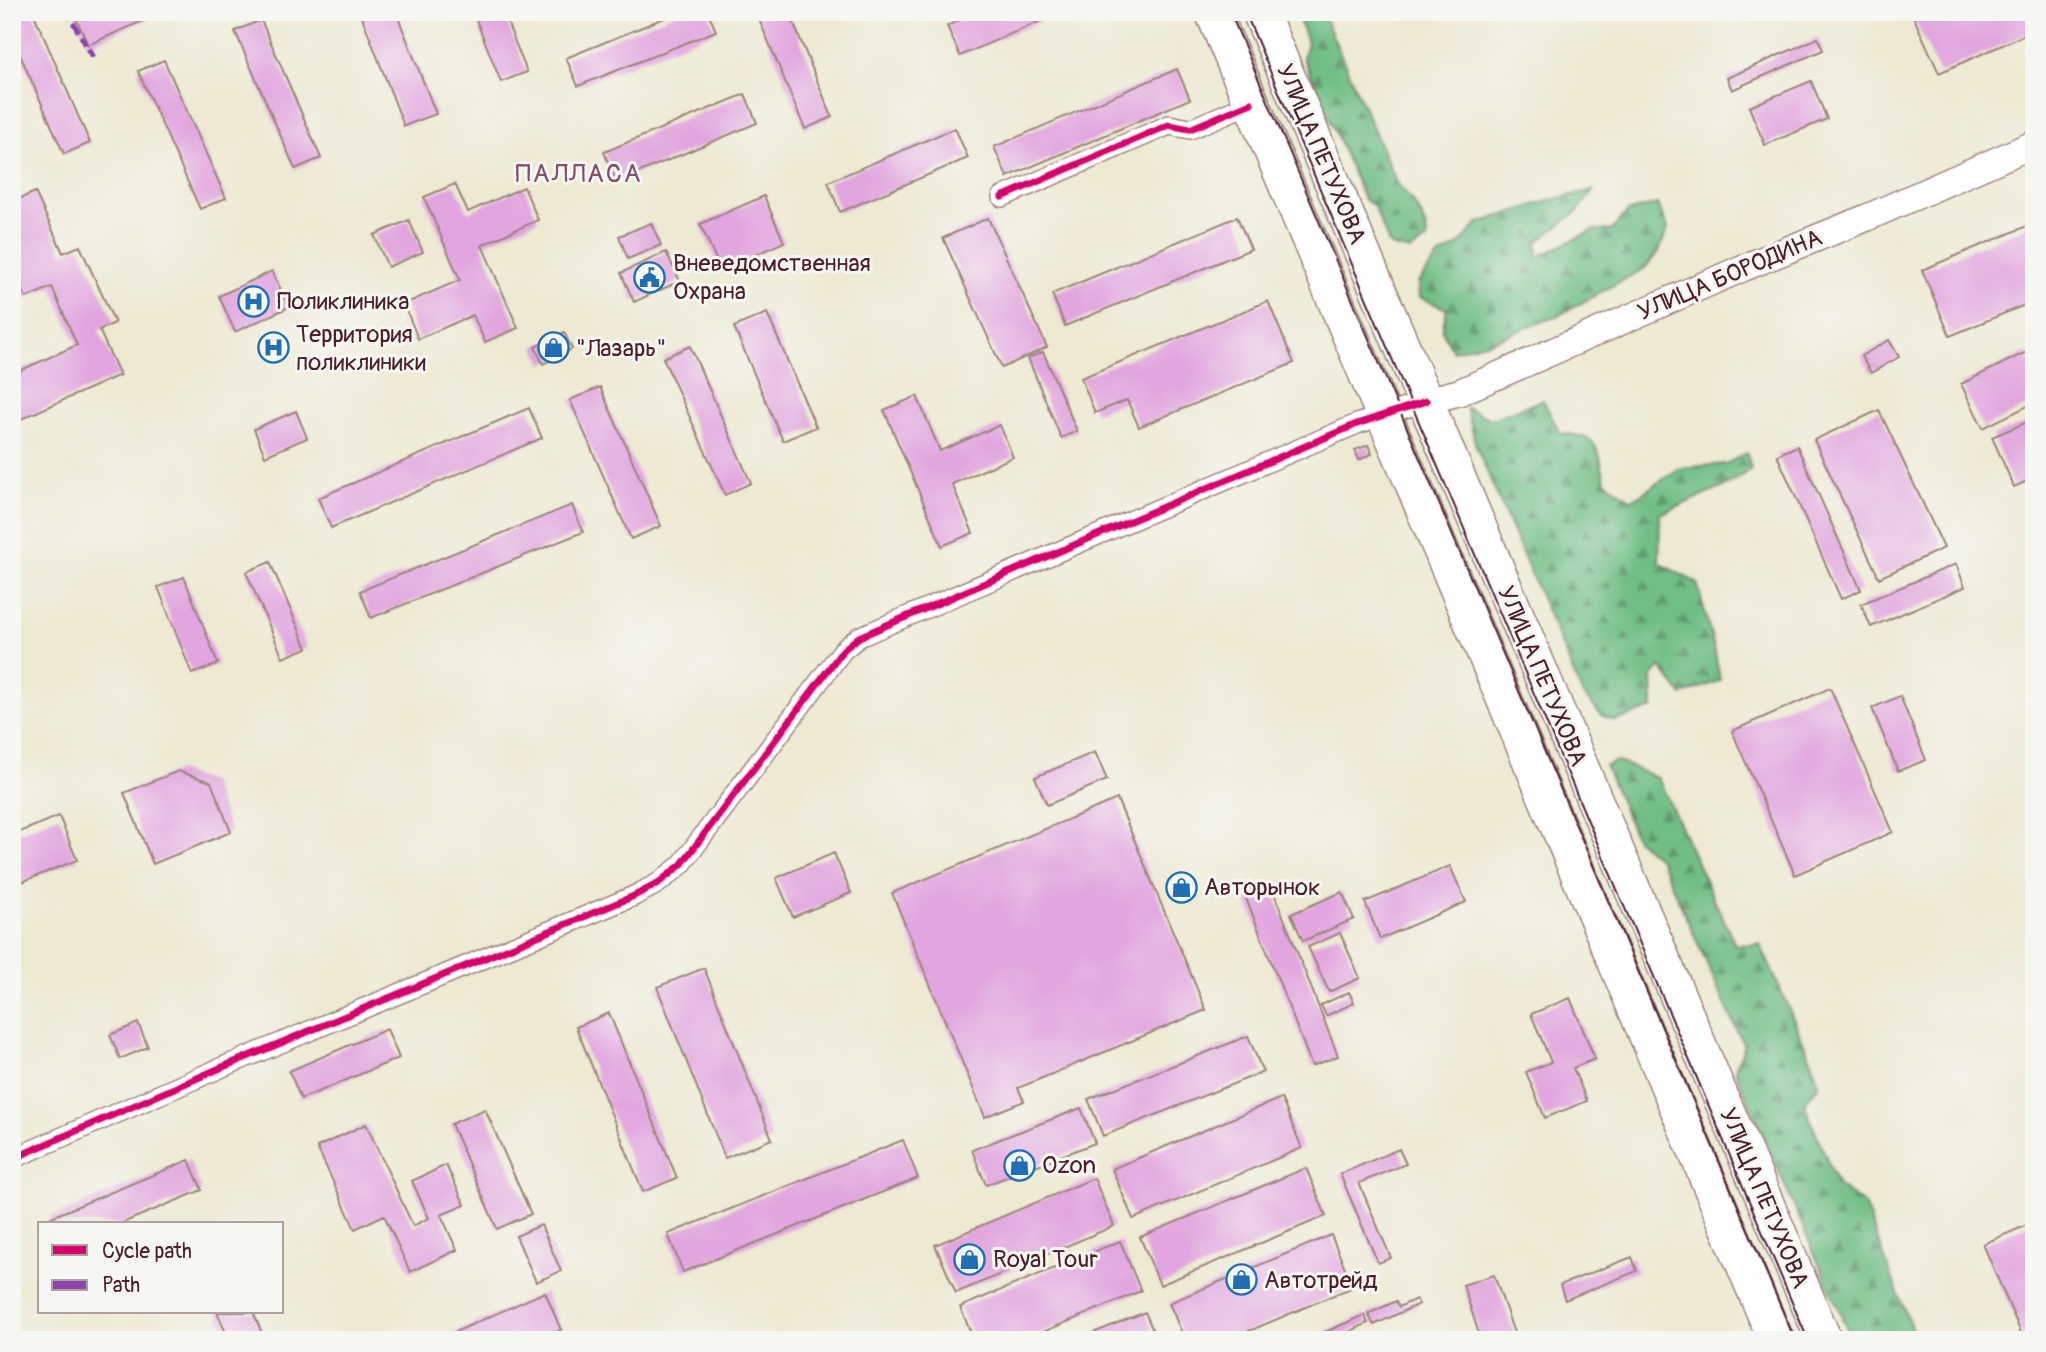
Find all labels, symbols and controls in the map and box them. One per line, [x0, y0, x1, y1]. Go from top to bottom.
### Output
street label: УЛИЦА ПЕТУХОВА [1270, 60, 1372, 248]
district label: ПАЛЛАСА [515, 158, 643, 190]
street label: УЛИЦА БОРОДИНА [1633, 223, 1827, 327]
place label: Вневедомственная Охрана [673, 249, 871, 306]
public building icon: Вневедомственная Охрана [633, 260, 667, 294]
hospital icon: Поликлиника [237, 284, 271, 318]
place label: Поликлиника [277, 287, 409, 316]
place label: Территория поликлиники [296, 320, 426, 377]
hospital icon: Территория поликлиники [256, 331, 290, 365]
shop icon: "Лазарь" [536, 331, 570, 365]
place label: "Лазарь" [576, 334, 666, 363]
street label: УЛИЦА ПЕТУХОВА [1491, 582, 1593, 770]
shop icon: Авторынок [1164, 870, 1198, 904]
place label: Авторынок [1204, 873, 1320, 902]
street label: УЛИЦА ПЕТУХОВА [1713, 1104, 1815, 1292]
shop icon: Ozon [1002, 1148, 1036, 1182]
place label: Ozon [1042, 1151, 1096, 1180]
legend [38, 1222, 284, 1314]
text: Cycle path [102, 1238, 192, 1265]
shop icon: Royal Tour [953, 1242, 987, 1276]
place label: Royal Tour [993, 1245, 1098, 1274]
shop icon: Автотрейд [1224, 1263, 1258, 1297]
place label: Автотрейд [1264, 1266, 1378, 1295]
text: Path [102, 1272, 140, 1299]

